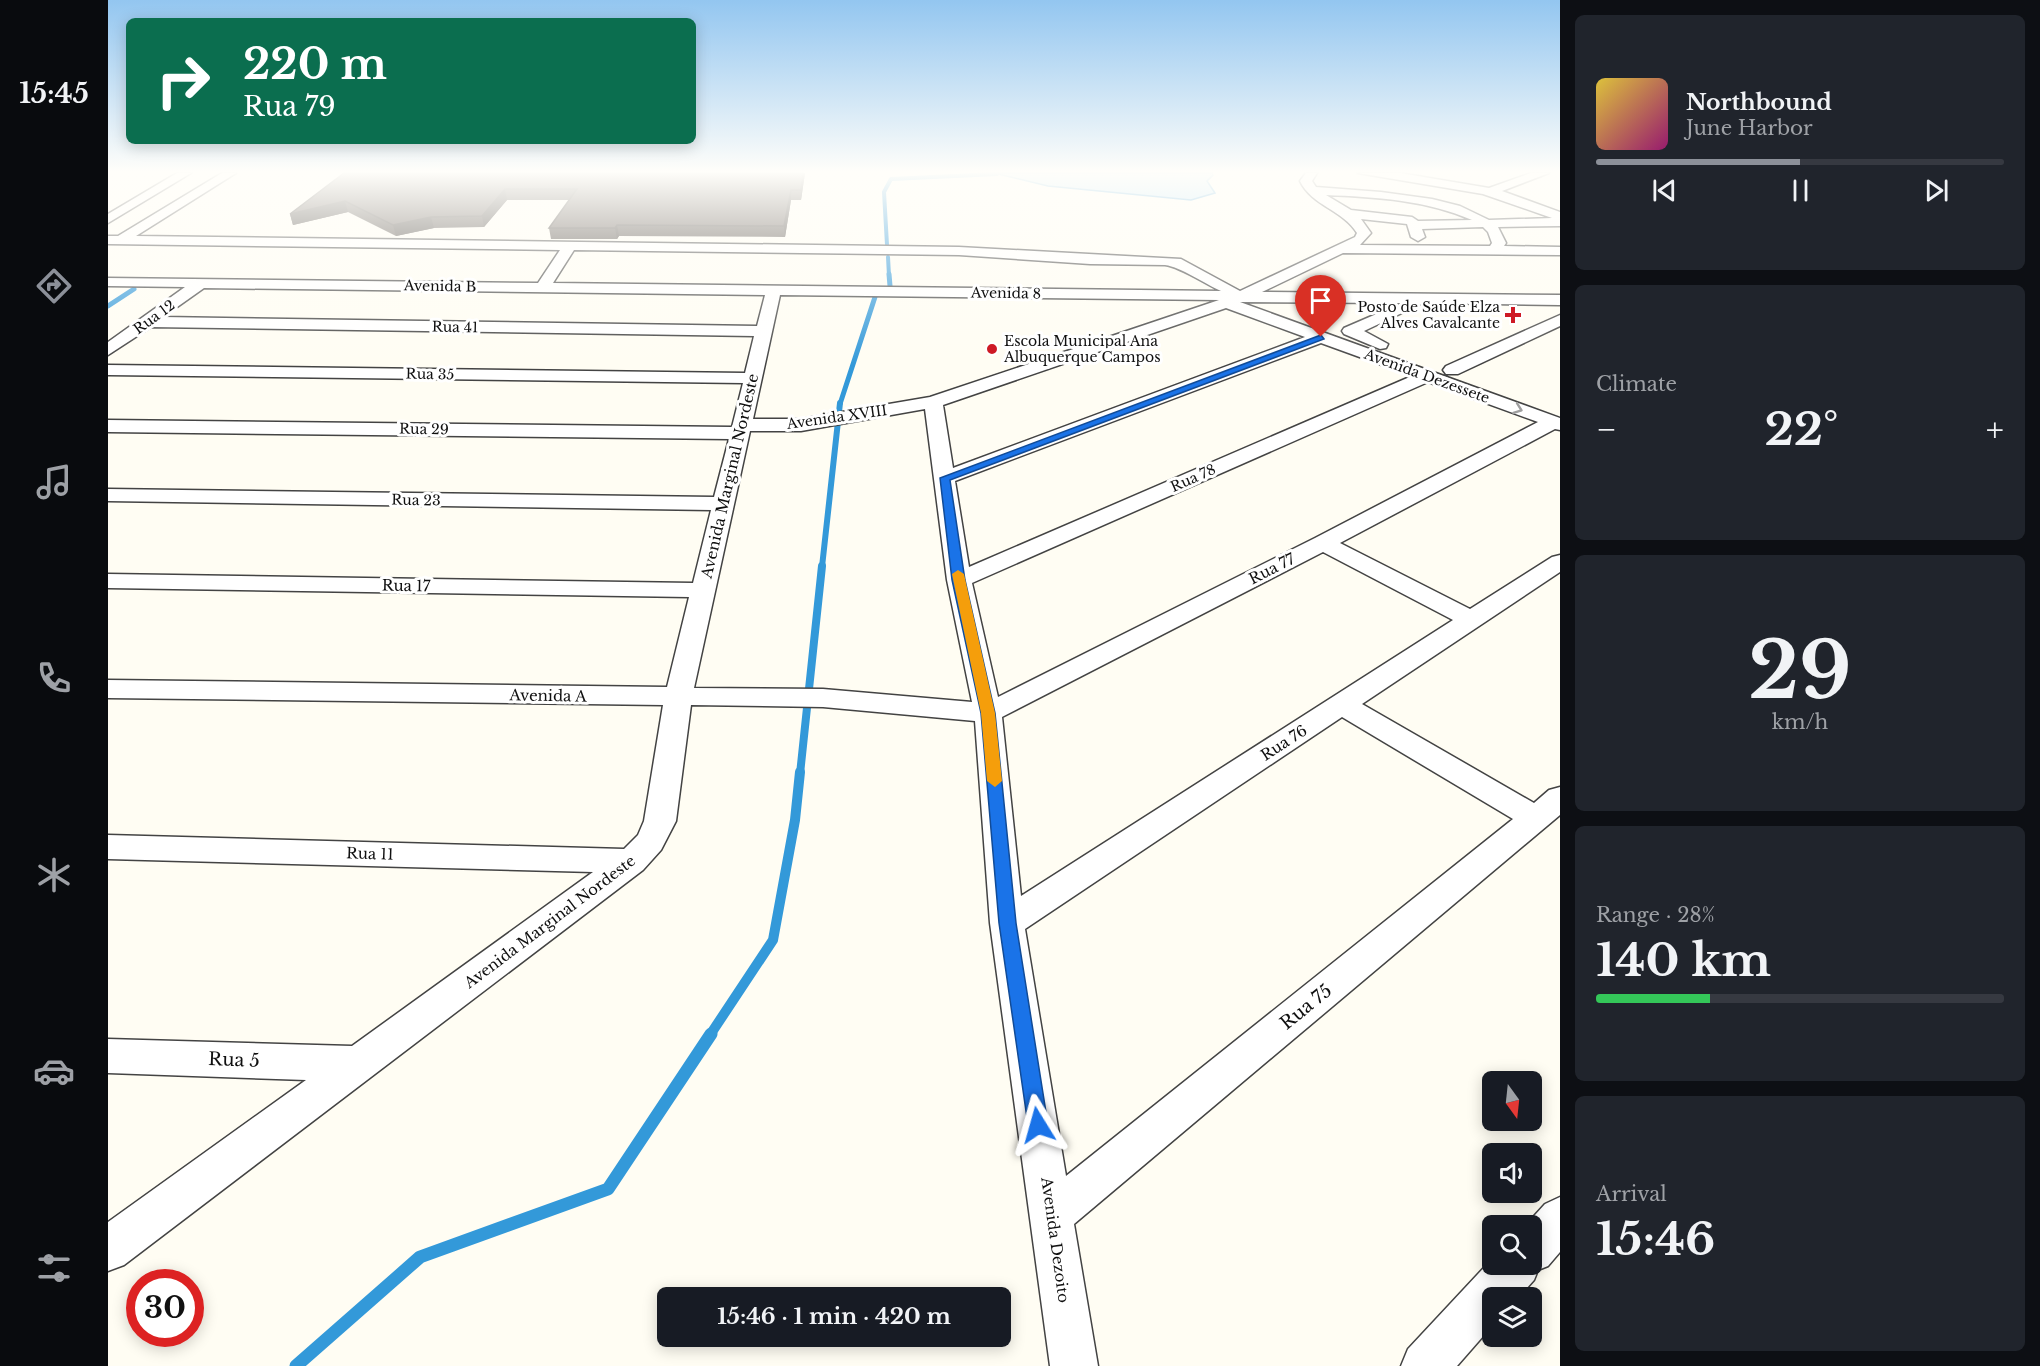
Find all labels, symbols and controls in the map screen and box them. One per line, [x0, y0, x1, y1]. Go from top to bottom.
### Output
text: 220 m [243, 38, 387, 90]
icon: right [144, 42, 222, 120]
text: 15:45 [19, 77, 89, 110]
text: Northbound [1686, 89, 1832, 116]
text: Rua 79 [243, 90, 336, 123]
text: June Harbor [1686, 116, 1813, 140]
icon: previous [1648, 174, 1681, 207]
icon: pause [1784, 174, 1817, 207]
icon: next [1920, 174, 1953, 207]
icon: directions [33, 265, 75, 307]
pin [1295, 275, 1346, 337]
street label: Avenida B [403, 276, 477, 296]
street label: Avenida 8 [970, 283, 1041, 303]
icon: arrive [1304, 284, 1337, 317]
street label: Rua 12 [130, 296, 178, 338]
place label: Posto de Saúde Elza Alves Cavalcante [1357, 298, 1500, 332]
marker: Posto de Saúde Elza Alves Cavalcante [1504, 306, 1522, 324]
street label: Rua 41 [432, 318, 478, 336]
place label: Escola Municipal Ana Albuquerque Campos [1003, 332, 1161, 366]
marker: Escola Municipal Ana Albuquerque Campos [985, 342, 999, 356]
street label: Avenida Dezessete [1361, 345, 1492, 407]
street label: Rua 35 [406, 365, 455, 383]
street label: Avenida Marginal Nordeste [696, 372, 762, 581]
text: Climate [1596, 372, 1677, 396]
street label: Avenida XVIII [785, 401, 889, 433]
text: 22° [1765, 401, 1838, 457]
one-way arrow [1512, 402, 1523, 415]
text: − [1596, 409, 1617, 450]
text: + [1986, 409, 2004, 450]
street label: Rua 29 [399, 420, 449, 438]
street label: Rua 78 [1168, 460, 1218, 496]
icon: music [33, 461, 75, 503]
street label: Rua 23 [391, 491, 441, 509]
street label: Rua 77 [1245, 549, 1298, 588]
street label: Rua 17 [382, 576, 431, 595]
text: 29 [1748, 622, 1852, 719]
icon: phone [33, 657, 75, 699]
street label: Avenida A [508, 685, 587, 706]
text: km/h [1772, 710, 1828, 734]
street label: Rua 76 [1257, 721, 1310, 765]
street label: Rua 11 [346, 843, 394, 864]
street label: Avenida Marginal Nordeste [459, 851, 639, 993]
icon: climate [33, 854, 75, 896]
text: Range · 28% [1596, 903, 1715, 927]
text: 140 km [1596, 932, 1771, 988]
street label: Rua 75 [1276, 980, 1336, 1034]
street label: Rua 5 [208, 1048, 260, 1072]
icon: car [33, 1050, 75, 1092]
north arrow [1482, 1071, 1542, 1131]
map controls [1482, 1071, 1542, 1347]
position arrow [1006, 1093, 1070, 1157]
button: sound [1482, 1143, 1542, 1203]
street label: Avenida Dezoito [1037, 1175, 1074, 1304]
text: Arrival [1596, 1182, 1667, 1206]
text: 15:46 [1596, 1211, 1715, 1267]
button: search [1482, 1215, 1542, 1275]
icon: filters [33, 1247, 75, 1289]
speed limit sign: 30 [126, 1269, 204, 1347]
button: layers [1482, 1287, 1542, 1347]
text: 15:46 · 1 min · 420 m [717, 1303, 951, 1330]

